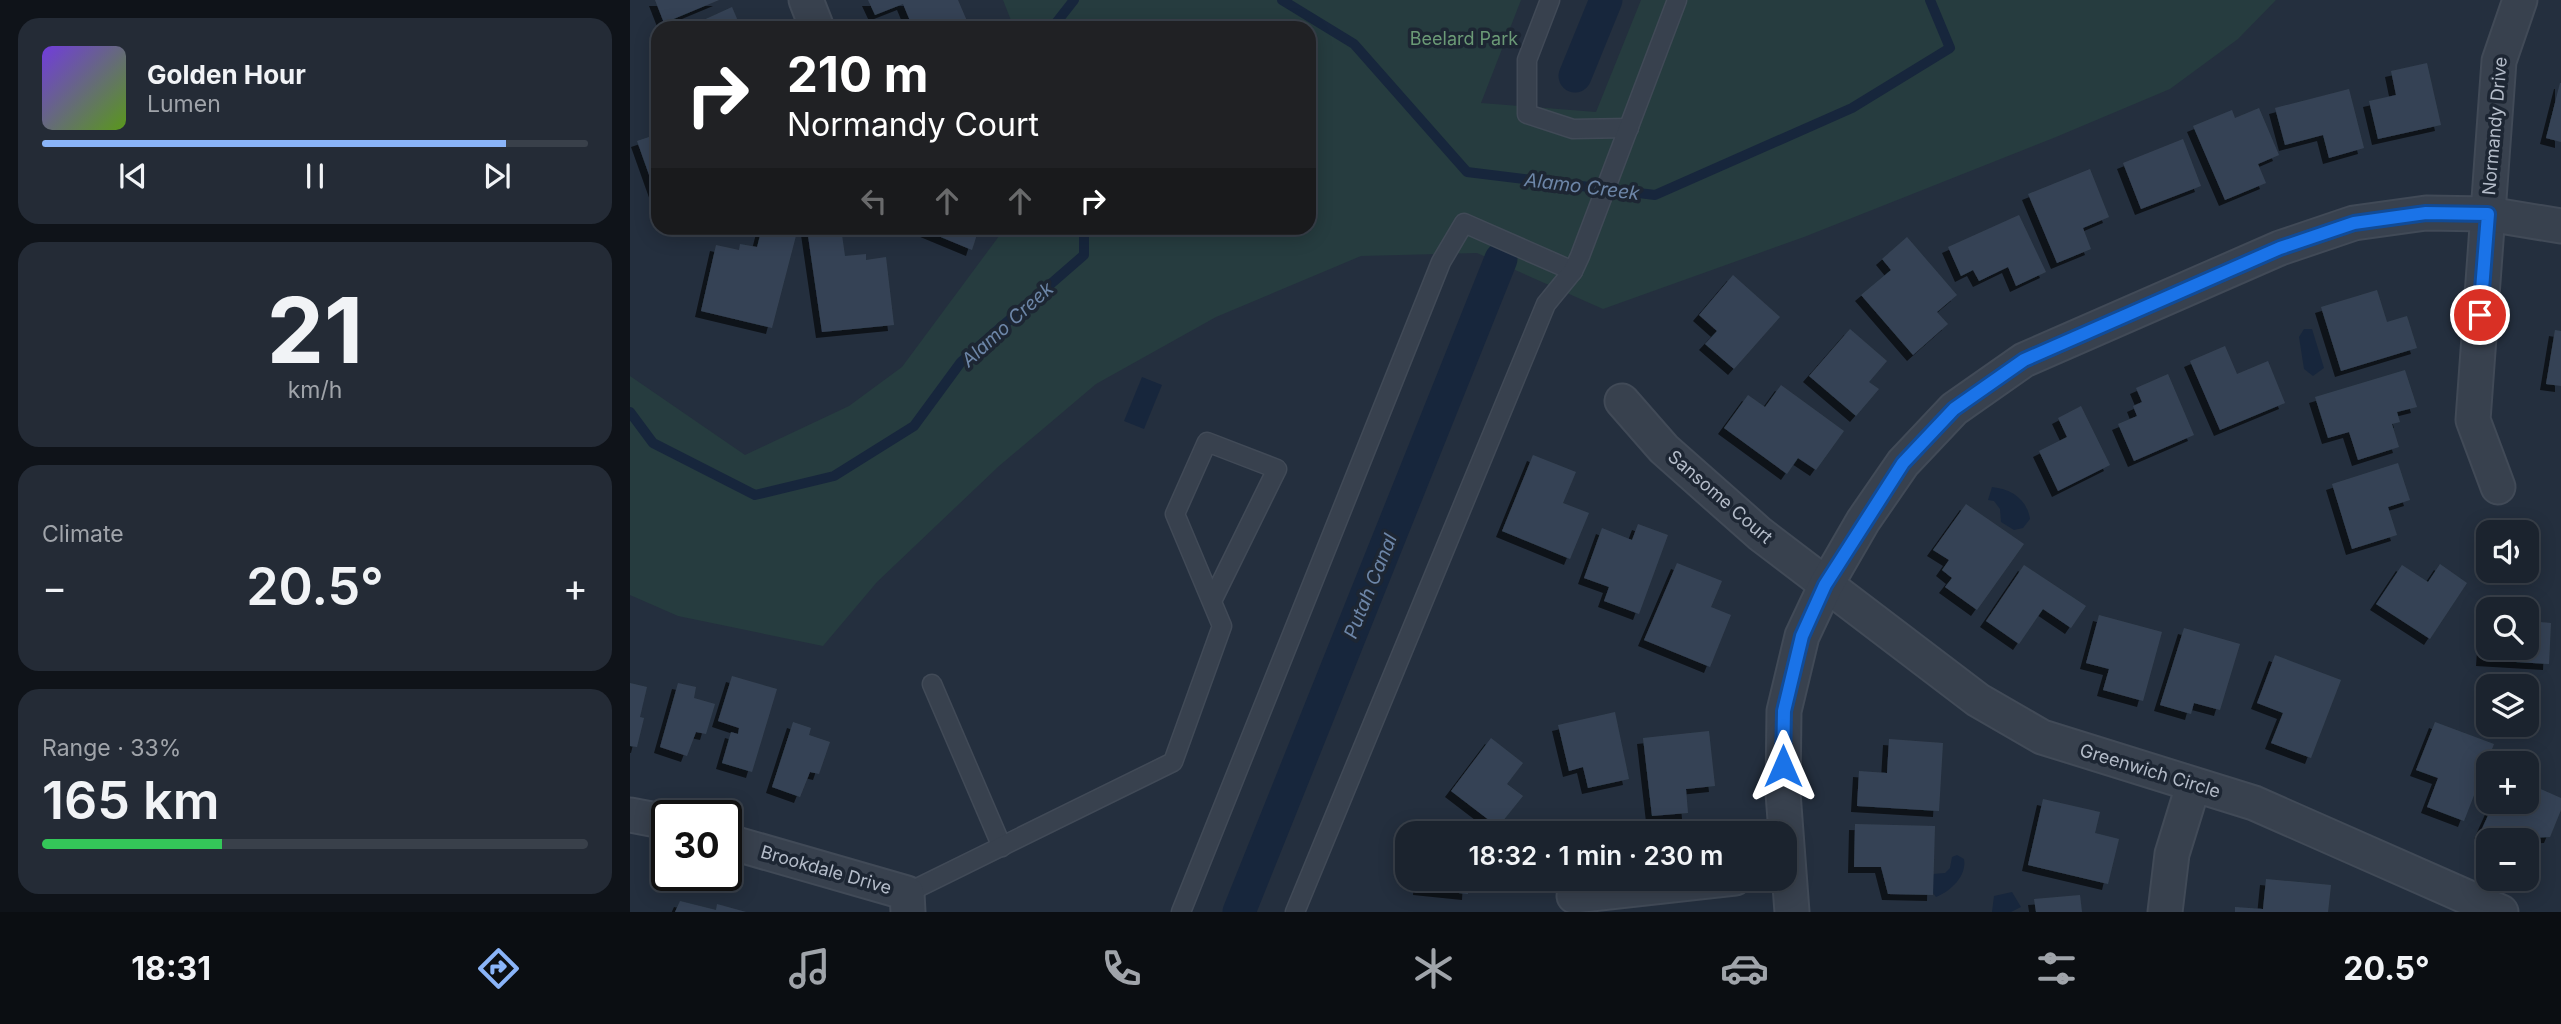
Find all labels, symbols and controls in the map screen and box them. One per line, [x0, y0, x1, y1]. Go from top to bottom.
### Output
park label: Beelard Park [1410, 28, 1518, 49]
text: 210 m [787, 45, 928, 104]
icon: right [672, 49, 763, 140]
street label: Normandy Drive [2478, 56, 2511, 196]
text: Golden Hour [147, 59, 306, 90]
text: Lumen [147, 90, 221, 118]
text: Normandy Court [787, 105, 1039, 144]
icon: previous [114, 157, 152, 195]
icon: pause [296, 157, 334, 195]
icon: next [478, 157, 516, 195]
water label: Alamo Creek [1522, 168, 1641, 205]
icon: left [855, 182, 893, 220]
icon: ahead [928, 182, 966, 220]
icon: ahead [1001, 182, 1039, 220]
icon: right [1074, 182, 1112, 220]
text: 21 [267, 275, 363, 385]
water label: Alamo Creek [956, 277, 1058, 372]
pin [2450, 285, 2510, 345]
icon: arrive [2461, 296, 2499, 334]
text: km/h [288, 376, 342, 404]
street label: Sansome Court [1664, 446, 1777, 548]
text: Climate [42, 520, 124, 548]
map controls [2476, 520, 2539, 891]
button: sound [2476, 520, 2539, 583]
water label: Putah Canal [1339, 530, 1402, 642]
text: 20.5° [246, 555, 384, 618]
text: − [42, 564, 67, 610]
text: + [563, 564, 588, 610]
button: search [2476, 597, 2539, 660]
button: layers [2476, 674, 2539, 737]
position arrow [1746, 729, 1820, 803]
text: Range · 33% [42, 734, 181, 762]
street label: Greenwich Circle [2077, 739, 2223, 802]
button: + [2476, 751, 2539, 814]
text: 165 km [42, 769, 219, 832]
speed limit sign: 30 [651, 800, 742, 891]
button: − [2476, 828, 2539, 891]
text: 18:32 · 1 min · 230 m [1469, 840, 1723, 871]
street label: Brookdale Drive [758, 841, 894, 898]
icon: directions [474, 944, 523, 993]
icon: music [785, 944, 834, 993]
icon: phone [1097, 944, 1146, 993]
icon: climate [1409, 944, 1458, 993]
icon: car [1720, 944, 1769, 993]
icon: filters [2032, 944, 2081, 993]
text: 18:31 [131, 949, 211, 988]
text: 20.5° [2343, 949, 2430, 988]

